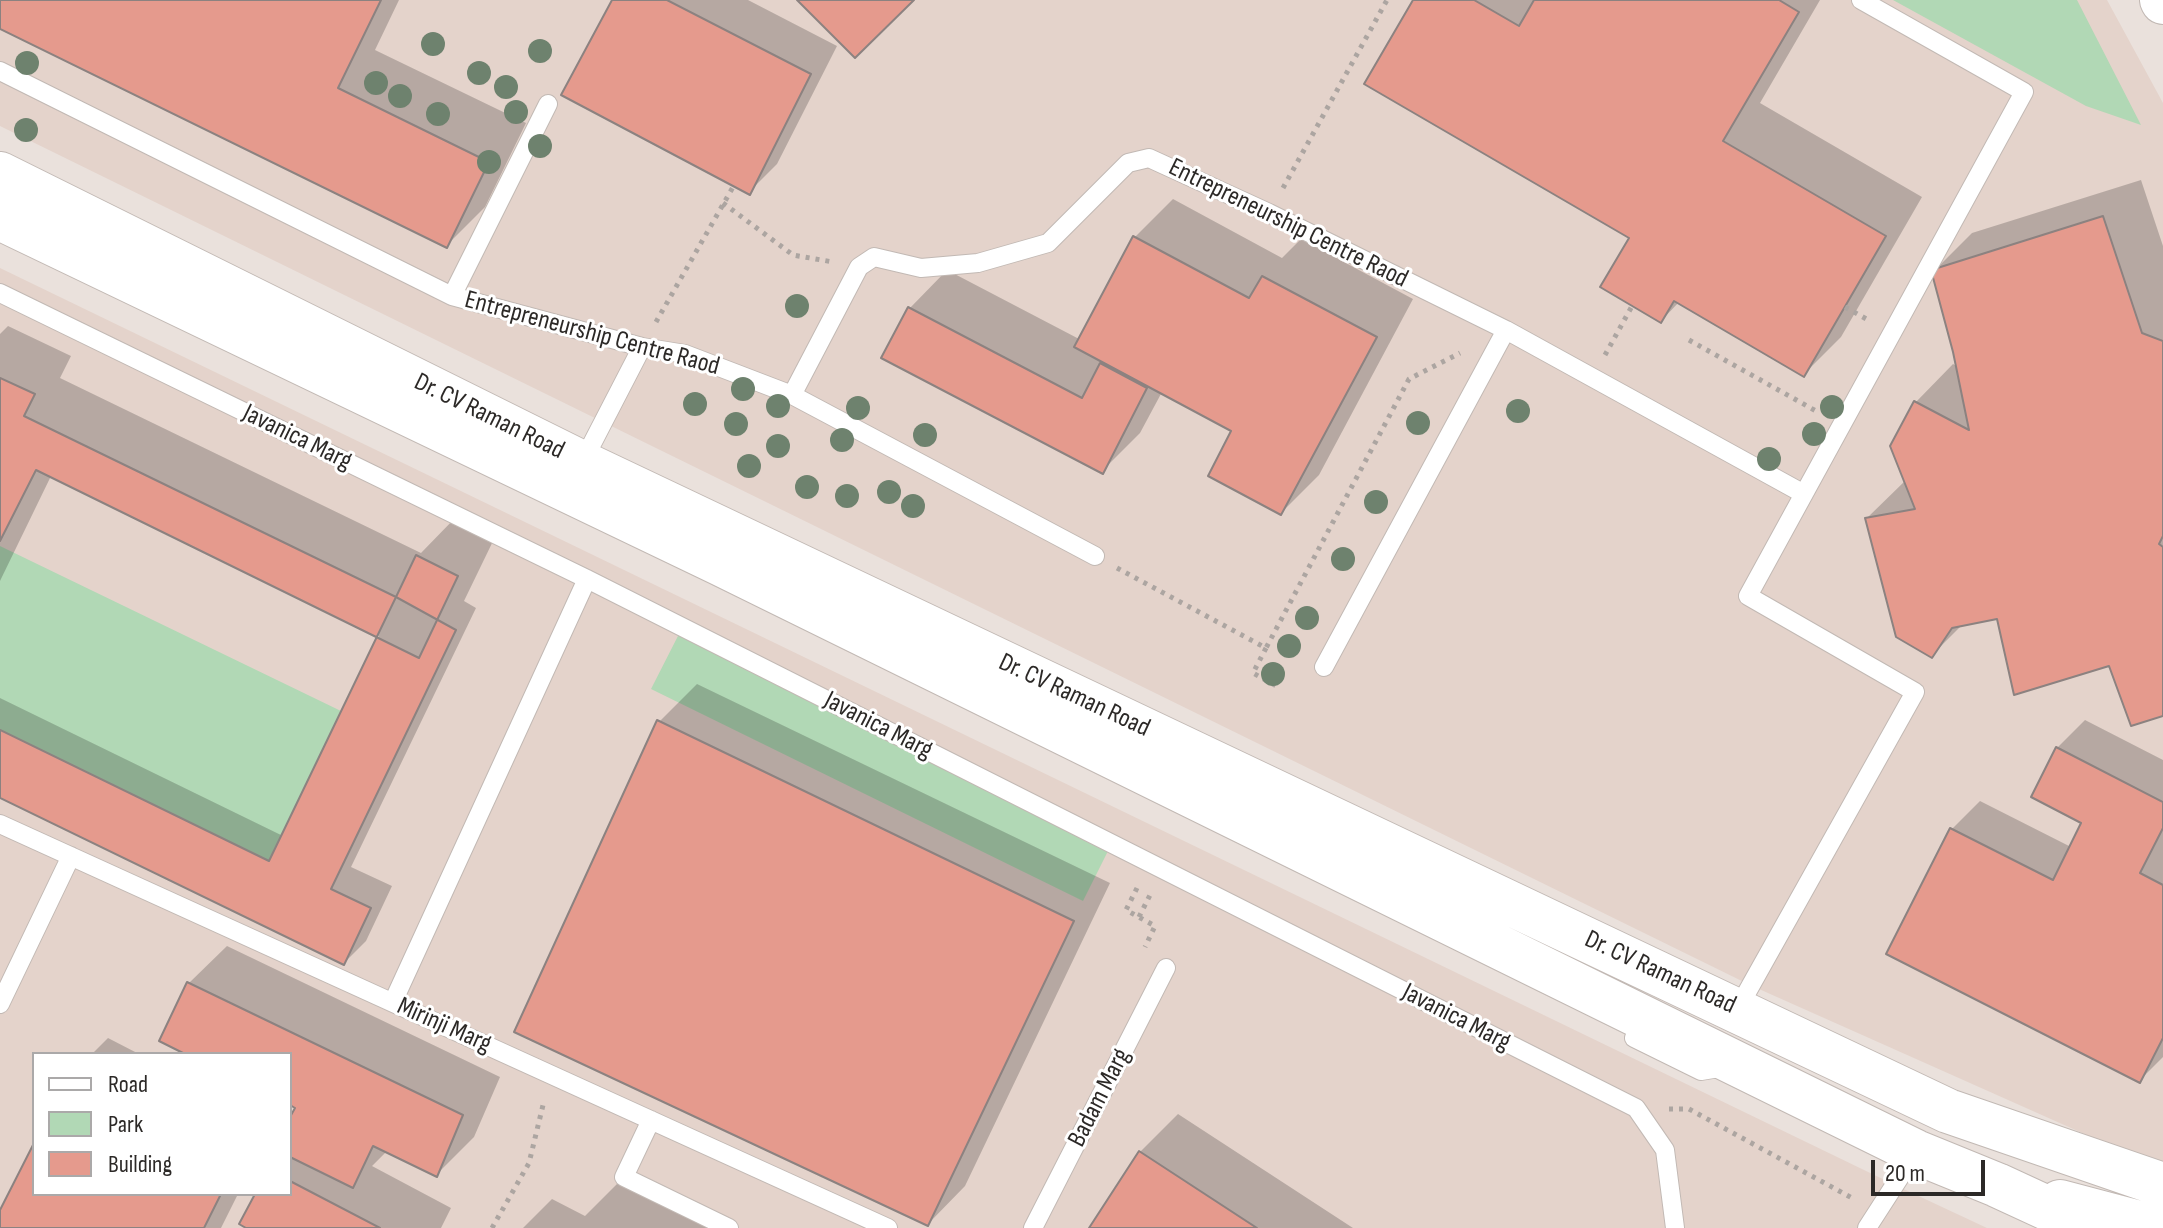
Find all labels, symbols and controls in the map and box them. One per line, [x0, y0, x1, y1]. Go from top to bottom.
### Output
street label: Entrepreneurship Centre Raod [1163, 152, 1413, 296]
street label: Entrepreneurship Centre Raod [461, 285, 723, 383]
street label: Dr. CV Raman Road [409, 367, 569, 467]
street label: Javanica Marg [237, 398, 357, 478]
street label: Dr. CV Raman Road [993, 647, 1155, 745]
street label: Javanica Marg [819, 685, 937, 767]
street label: Dr. CV Raman Road [1579, 924, 1741, 1022]
street label: Javanica Marg [1397, 977, 1515, 1059]
street label: Mirinji Marg [392, 991, 496, 1061]
street label: Badam Marg [1062, 1044, 1138, 1152]
legend [32, 1052, 292, 1196]
text: Road [108, 1070, 148, 1099]
text: Park [108, 1110, 143, 1139]
scale bar [1875, 1144, 1989, 1194]
text: Building [108, 1150, 172, 1179]
text: 20 m [1885, 1159, 1925, 1188]

